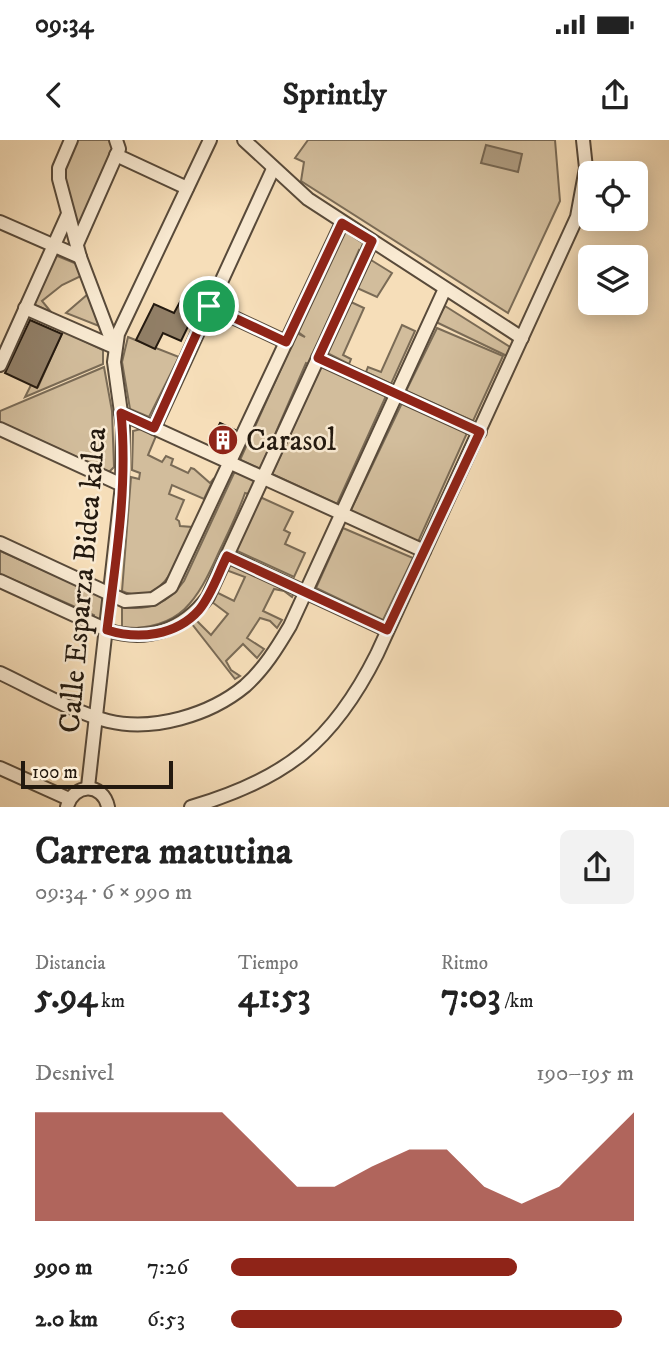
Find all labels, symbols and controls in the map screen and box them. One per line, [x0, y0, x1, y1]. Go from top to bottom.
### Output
text: 09:34 [35, 8, 93, 41]
text: Sprintly [282, 75, 387, 115]
icon: back [35, 76, 73, 114]
icon: share [596, 76, 634, 114]
map controls [578, 161, 648, 315]
button: locate [578, 161, 648, 231]
button: layers [578, 245, 648, 315]
pin [179, 276, 239, 336]
icon: arrive [190, 287, 228, 325]
building icon: Carasol [206, 423, 240, 457]
place label: Carasol [246, 423, 336, 460]
street label: Calle Esparza Bidea kalea [52, 426, 115, 735]
scale bar [21, 758, 173, 790]
text: 100 m [32, 761, 78, 784]
text: Carrera matutina [35, 828, 292, 876]
button: share [560, 830, 634, 904]
text: 09:34 · 6 × 990 m [35, 878, 192, 907]
text: Distancia [35, 952, 106, 975]
text: Tiempo [238, 952, 298, 975]
text: Ritmo [441, 952, 488, 975]
text: 5.94 [35, 975, 97, 1019]
text: 41:53 [238, 975, 311, 1019]
text: 7:03 [441, 975, 500, 1019]
text: km [97, 990, 125, 1013]
text: /km [500, 990, 533, 1013]
text: Desnivel [35, 1059, 114, 1088]
text: 190–195 m [536, 1059, 634, 1088]
text: 990 m [35, 1253, 93, 1282]
text: 7:26 [147, 1253, 188, 1282]
text: 2.0 km [35, 1305, 98, 1334]
text: 6:53 [147, 1305, 185, 1334]

